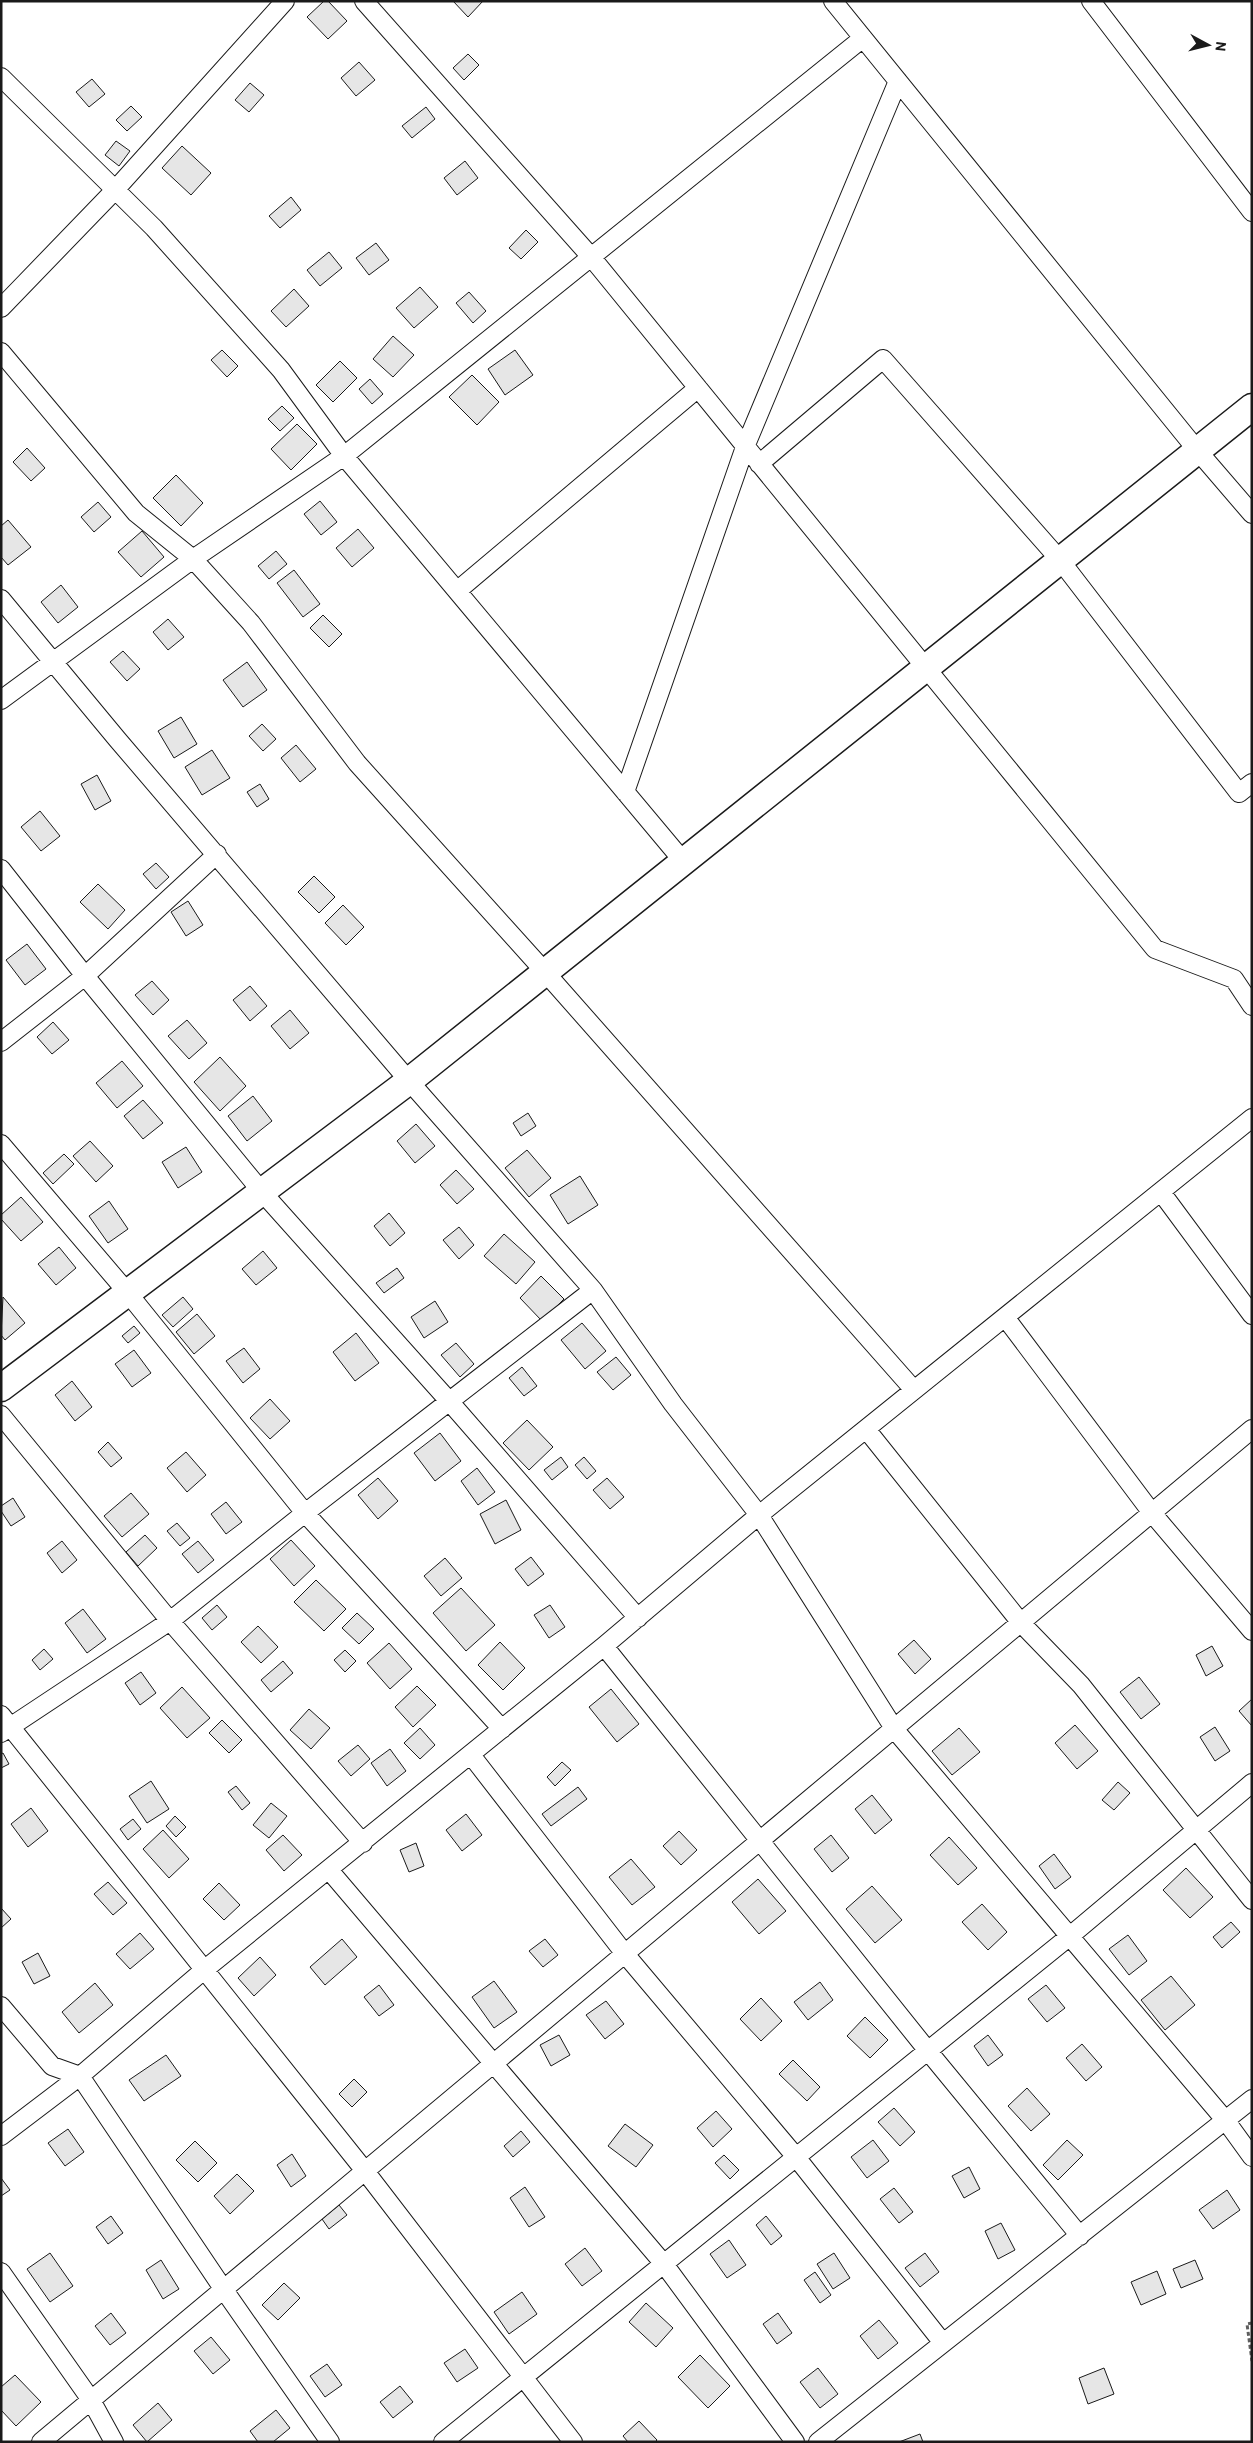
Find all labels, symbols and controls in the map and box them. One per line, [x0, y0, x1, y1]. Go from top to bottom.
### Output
north arrow [1183, 20, 1233, 70]
text: N [1212, 41, 1230, 52]

